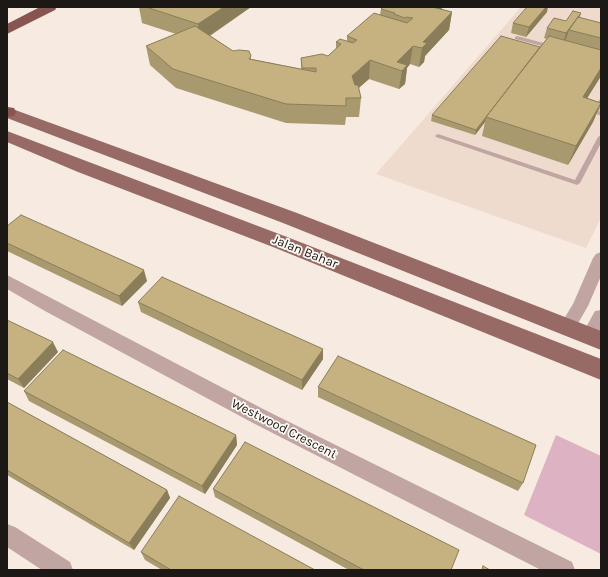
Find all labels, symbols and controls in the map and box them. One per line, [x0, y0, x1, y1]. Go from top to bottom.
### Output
street label: Jalan Bahar [270, 232, 340, 272]
street label: Westwood Crescent [229, 396, 339, 462]

